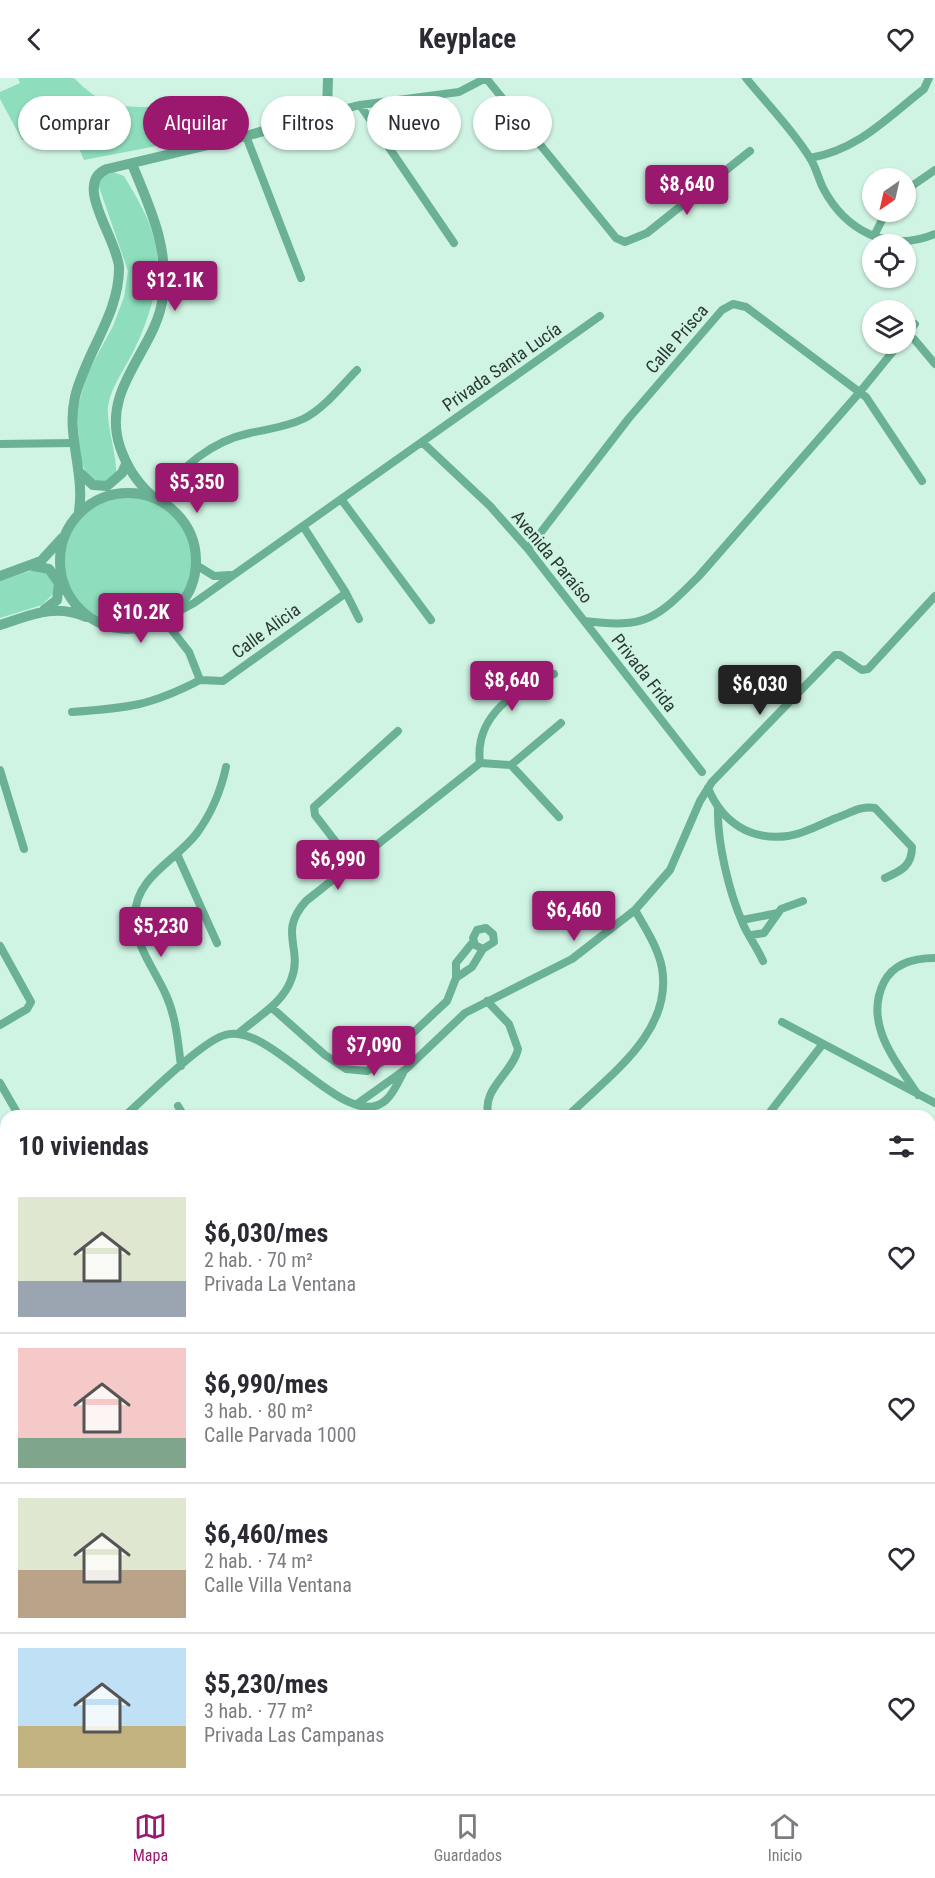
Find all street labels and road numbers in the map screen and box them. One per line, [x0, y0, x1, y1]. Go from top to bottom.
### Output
street label: Calle Prisca [641, 300, 712, 377]
street label: Privada Santa Lucía [438, 318, 565, 415]
street label: Avenida Paraíso [508, 506, 597, 607]
street label: Calle Alicia [227, 599, 304, 662]
street label: Privada Frida [607, 630, 681, 716]

